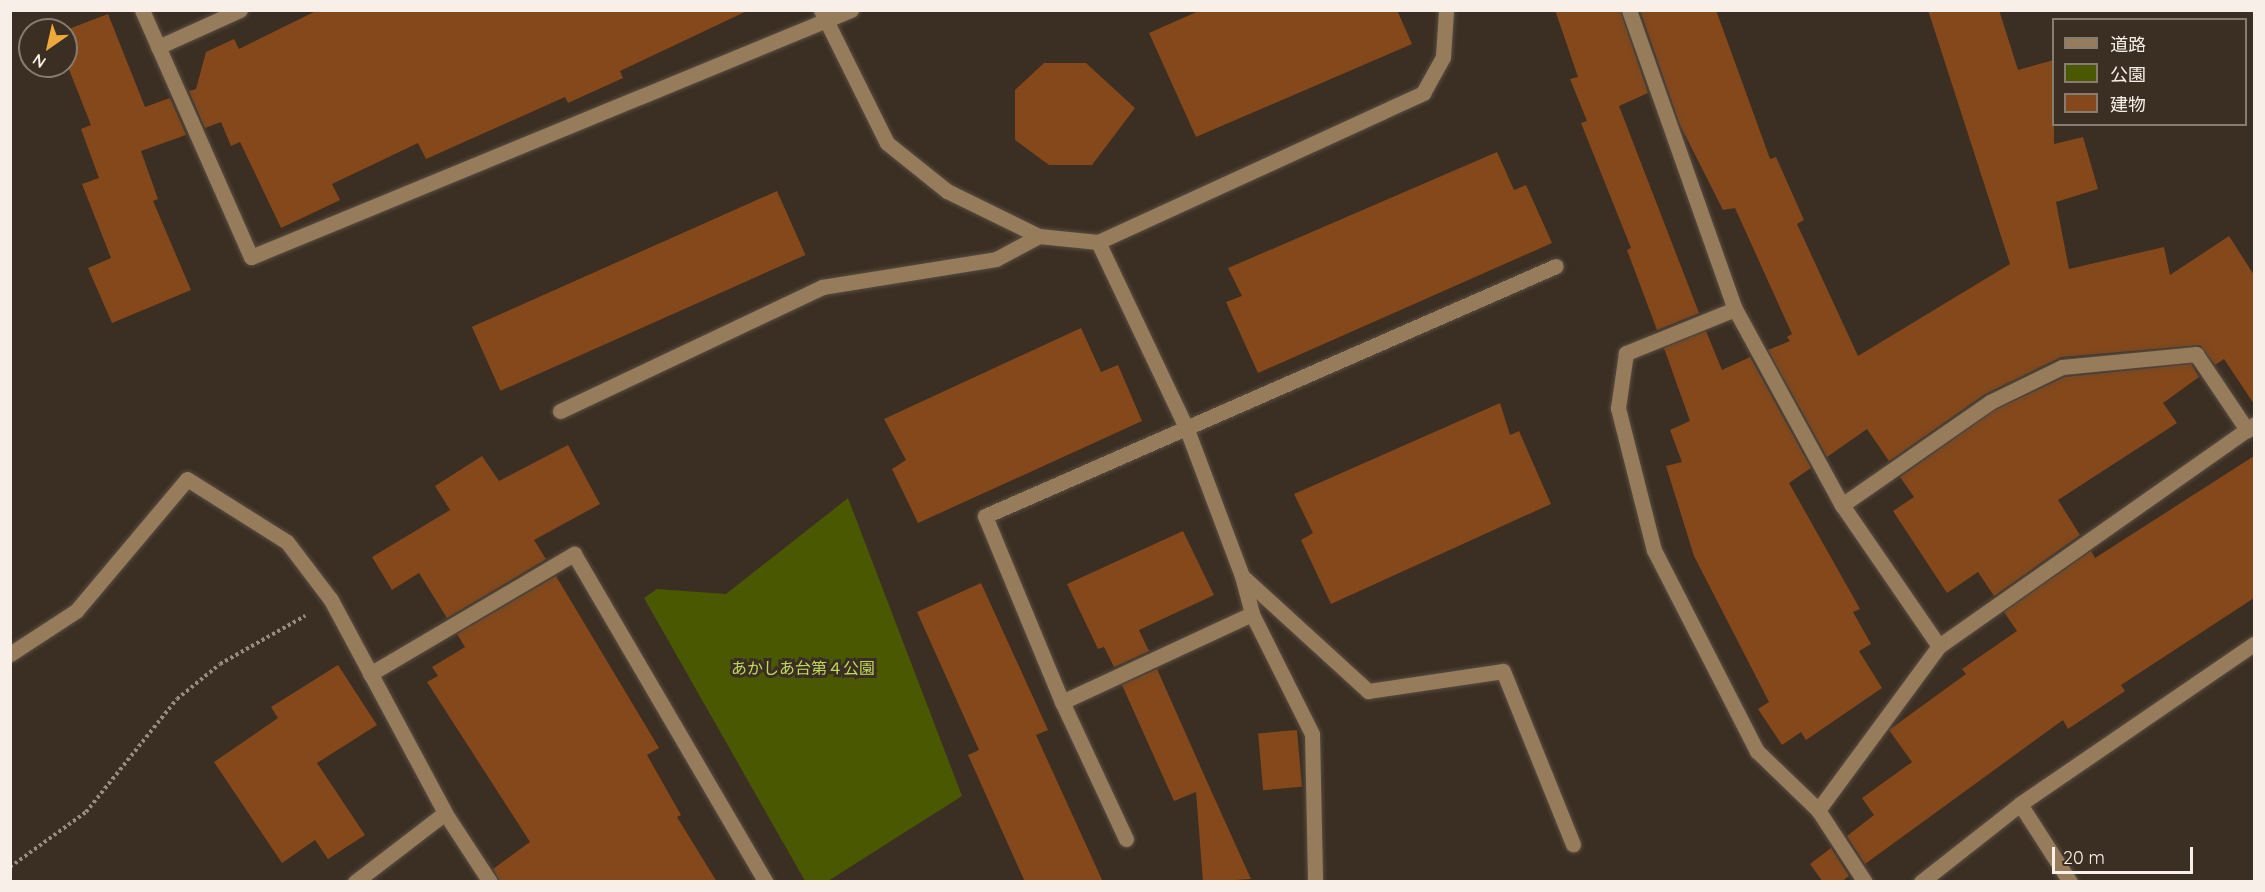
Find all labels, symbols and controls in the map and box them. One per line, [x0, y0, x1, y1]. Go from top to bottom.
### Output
north arrow [18, 18, 78, 78]
legend [2052, 18, 2247, 126]
text: 道路 [2110, 33, 2146, 56]
text: N [29, 50, 50, 73]
text: 公園 [2110, 63, 2146, 86]
text: 建物 [2110, 93, 2146, 116]
park label: あかしあ台第４公園 [731, 658, 875, 678]
scale bar [2055, 835, 2196, 873]
text: 20 m [2063, 846, 2105, 869]

